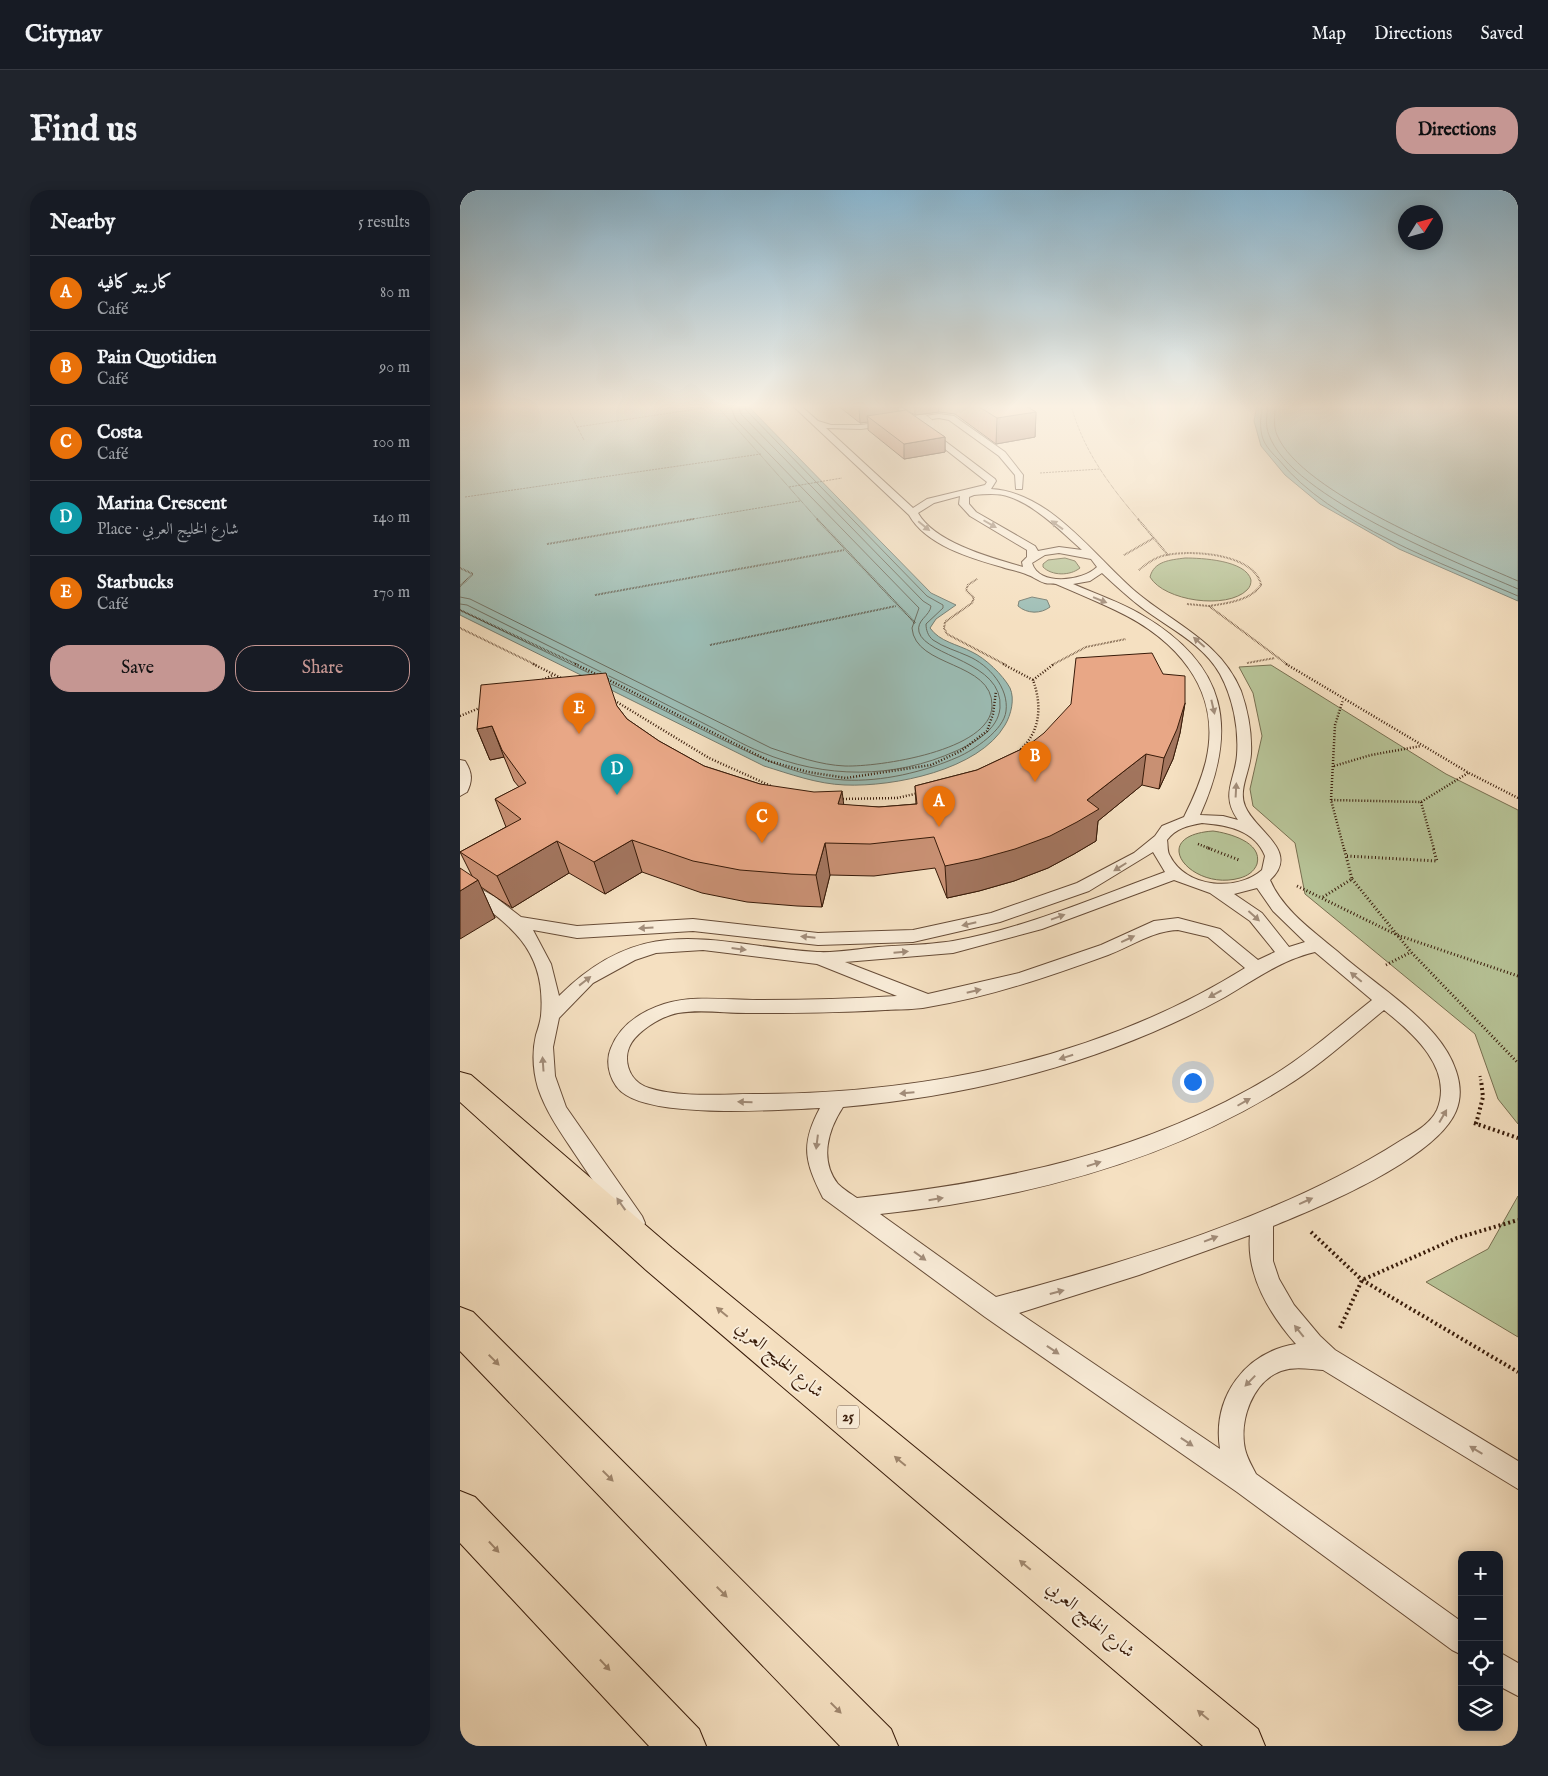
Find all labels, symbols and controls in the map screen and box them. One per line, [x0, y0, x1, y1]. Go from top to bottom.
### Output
text: Citynav [25, 19, 102, 50]
text: Map [1312, 23, 1346, 46]
text: Directions [1374, 23, 1452, 46]
text: Saved [1480, 23, 1523, 46]
button: Directions [1396, 107, 1518, 154]
text: Find us [30, 108, 137, 153]
north arrow [1398, 205, 1443, 250]
text: Nearby [50, 209, 115, 236]
text: 5 results [358, 213, 410, 233]
text: كاريبو كافيه [97, 271, 173, 295]
text: A [61, 283, 71, 303]
text: 80 m [380, 283, 410, 303]
text: Café [97, 300, 128, 320]
text: Pain Quotidien [97, 346, 217, 370]
text: B [61, 358, 71, 378]
text: 90 m [379, 358, 410, 378]
text: Café [97, 370, 128, 390]
text: Costa [97, 421, 142, 445]
text: C [60, 433, 72, 453]
text: 100 m [373, 433, 410, 453]
text: Café [97, 445, 128, 465]
text: Marina Crescent [97, 492, 227, 516]
text: D [60, 508, 72, 528]
text: 140 m [372, 508, 410, 528]
text: Place · شارع الخليج العربي [97, 520, 239, 540]
one-way arrow [983, 520, 998, 528]
one-way arrow [1050, 520, 1064, 530]
one-way arrow [917, 521, 930, 532]
text: Starbucks [97, 571, 173, 595]
text: E [60, 583, 72, 603]
text: 170 m [373, 583, 410, 603]
text: Café [97, 595, 128, 615]
one-way arrow [1093, 596, 1107, 604]
one-way arrow [1192, 637, 1205, 648]
button: Save [50, 645, 225, 692]
button: Share [235, 645, 410, 692]
pin: E [563, 693, 595, 734]
one-way arrow [1209, 699, 1217, 714]
pin: B [1019, 741, 1051, 782]
pin: D [601, 754, 633, 795]
one-way arrow [1233, 781, 1241, 797]
pin: A [923, 786, 955, 827]
pin: C [746, 802, 778, 843]
one-way arrow [1114, 863, 1127, 872]
one-way arrow [1248, 911, 1261, 922]
one-way arrow [1051, 913, 1066, 920]
one-way arrow [961, 920, 976, 928]
one-way arrow [638, 924, 654, 932]
one-way arrow [799, 933, 815, 941]
one-way arrow [1121, 935, 1135, 943]
one-way arrow [731, 945, 747, 953]
one-way arrow [893, 948, 909, 956]
one-way arrow [1350, 971, 1363, 982]
one-way arrow [579, 976, 592, 987]
one-way arrow [967, 987, 982, 995]
one-way arrow [1208, 989, 1222, 998]
one-way arrow [1058, 1053, 1073, 1061]
one-way arrow [538, 1056, 546, 1072]
your location [1180, 1069, 1206, 1095]
one-way arrow [899, 1089, 915, 1097]
one-way arrow [1237, 1097, 1250, 1106]
one-way arrow [737, 1098, 753, 1106]
one-way arrow [1438, 1109, 1447, 1122]
one-way arrow [813, 1135, 821, 1151]
one-way arrow [1087, 1159, 1102, 1167]
one-way arrow [928, 1195, 944, 1203]
one-way arrow [1299, 1196, 1313, 1204]
one-way arrow [616, 1197, 626, 1211]
one-way arrow [1204, 1235, 1219, 1243]
one-way arrow [913, 1251, 926, 1261]
one-way arrow [1050, 1287, 1065, 1295]
one-way arrow [716, 1306, 729, 1317]
street label: شارع الخليج العربي [728, 1316, 828, 1406]
one-way arrow [1293, 1325, 1304, 1338]
one-way arrow [1046, 1345, 1059, 1355]
one-way arrow [488, 1354, 500, 1366]
one-way arrow [1244, 1375, 1256, 1387]
road number: 25 [837, 1406, 859, 1428]
one-way arrow [1180, 1437, 1193, 1447]
one-way arrow [1470, 1446, 1483, 1455]
one-way arrow [895, 1455, 907, 1467]
one-way arrow [602, 1470, 614, 1482]
one-way arrow [488, 1541, 500, 1553]
map controls [1458, 1551, 1503, 1731]
button: + [1458, 1551, 1503, 1596]
one-way arrow [1019, 1560, 1032, 1571]
street label: شارع الخليج العربي [1039, 1576, 1139, 1666]
one-way arrow [716, 1585, 728, 1597]
button: − [1458, 1596, 1503, 1641]
button: locate [1458, 1641, 1503, 1686]
one-way arrow [599, 1659, 611, 1671]
button: layers [1458, 1686, 1503, 1731]
one-way arrow [830, 1701, 842, 1713]
one-way arrow [1197, 1709, 1210, 1720]

